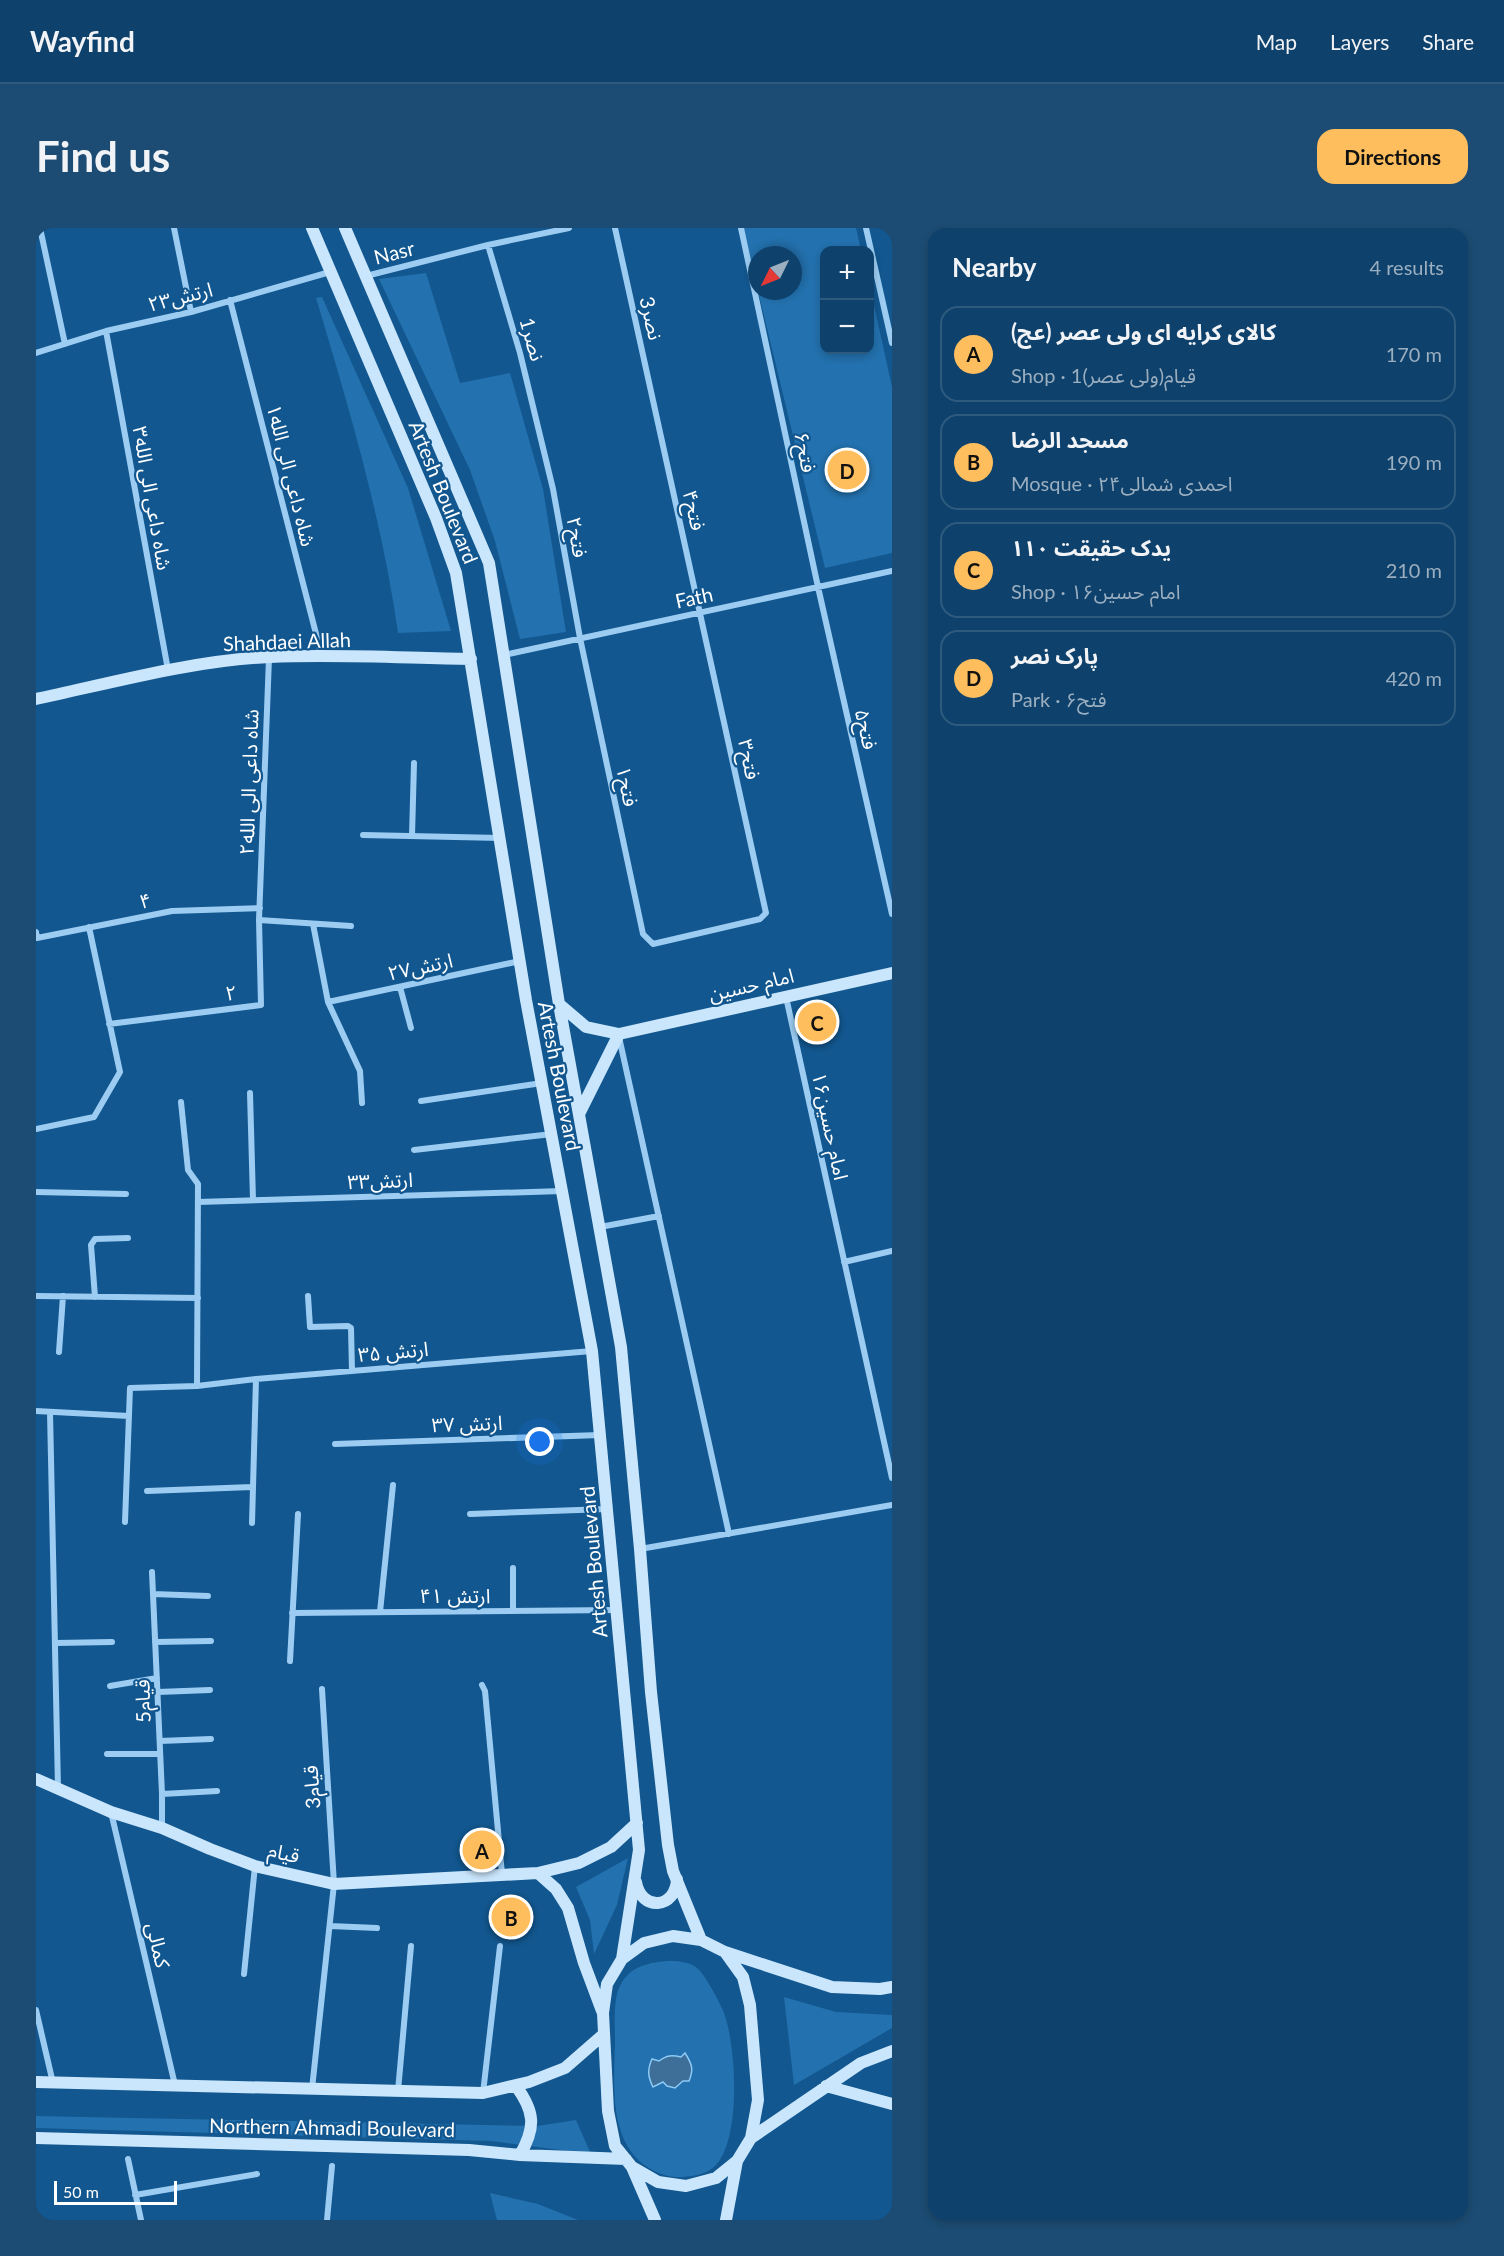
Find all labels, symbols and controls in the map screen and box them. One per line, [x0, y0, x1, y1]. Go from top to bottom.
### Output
text: Wayfind [30, 24, 135, 58]
text: Map [1256, 29, 1297, 54]
text: Layers [1330, 29, 1389, 54]
text: Share [1422, 29, 1474, 54]
button: Directions [1317, 129, 1468, 184]
text: Find us [36, 131, 170, 181]
street label: Nasr [371, 235, 417, 269]
north arrow [748, 246, 802, 300]
map controls [820, 246, 874, 354]
button: + [820, 246, 874, 300]
text: Nearby [952, 251, 1037, 283]
text: 4 results [1369, 255, 1444, 279]
street label: ارتش۲۳ [145, 276, 215, 317]
street label: 3نصر [634, 294, 669, 342]
button: − [820, 300, 874, 354]
street label: 1نصر [514, 315, 551, 364]
text: کالای کرایه ای ولی عصر (عج) [1011, 318, 1276, 345]
text: A [967, 342, 980, 366]
text: 170 m [1386, 342, 1442, 366]
text: Shop · قیام(ولی عصر)1 [1011, 363, 1196, 387]
street label: شاه داعی الی الله۱ [262, 401, 321, 549]
street label: Artesh Boulevard [404, 417, 484, 567]
street label: شاه داعی الی الله۳ [128, 424, 177, 572]
text: مسجد الرضا [1011, 426, 1129, 453]
street label: ۶فتح [786, 430, 822, 475]
pin: D [828, 448, 866, 492]
text: B [967, 450, 980, 474]
text: 190 m [1386, 450, 1442, 474]
text: Mosque · احمدی شمالی۲۴ [1011, 471, 1233, 495]
street label: فتح۴ [675, 487, 711, 534]
street label: ۲فتح [559, 515, 593, 560]
text: یدک حقیقت ۱۱۰ [1011, 534, 1171, 561]
text: C [967, 558, 980, 582]
text: 210 m [1386, 558, 1442, 582]
text: Shop · امام حسین۱۶ [1011, 579, 1180, 603]
street label: Fath [673, 581, 715, 613]
street label: Shahdaei Allah [223, 627, 351, 655]
text: پارک نصر [1011, 642, 1098, 669]
text: D [966, 666, 981, 690]
text: 420 m [1386, 666, 1442, 690]
text: Park · ۶فتح [1011, 687, 1106, 711]
street label: ۵فتح [847, 706, 883, 753]
street label: شاه داعی الی الله۲ [233, 709, 264, 855]
street label: ۳فتح [730, 737, 766, 782]
street label: ۱فتح [608, 764, 644, 809]
street label: ۴ [137, 887, 153, 913]
street label: ارتش۲۷ [385, 947, 455, 986]
street label: امام حسین [706, 963, 797, 1009]
street label: ۲ [224, 979, 238, 1005]
street label: Artesh Boulevard [534, 999, 586, 1153]
pin: C [798, 1000, 836, 1044]
street label: امام حسین۱۶ [804, 1070, 854, 1183]
street label: ارتش۳۳ [347, 1167, 413, 1194]
street label: ارتش ۳۵ [357, 1336, 429, 1367]
street label: ارتش ۳۷ [431, 1410, 503, 1437]
your location [525, 1427, 554, 1456]
street label: Artesh Boulevard [574, 1485, 612, 1639]
street label: ارتش ۴۱ [420, 1583, 490, 1608]
street label: قیام5 [129, 1679, 159, 1723]
street label: قیام3 [298, 1764, 328, 1810]
pin: A [462, 1828, 502, 1872]
street label: قیام [265, 1837, 302, 1871]
pin: B [492, 1894, 530, 1940]
street label: کمالی [141, 1920, 176, 1971]
street label: Northern Ahmadi Boulevard [209, 2113, 455, 2141]
scale bar [54, 2178, 177, 2206]
text: 50 m [63, 2182, 99, 2201]

